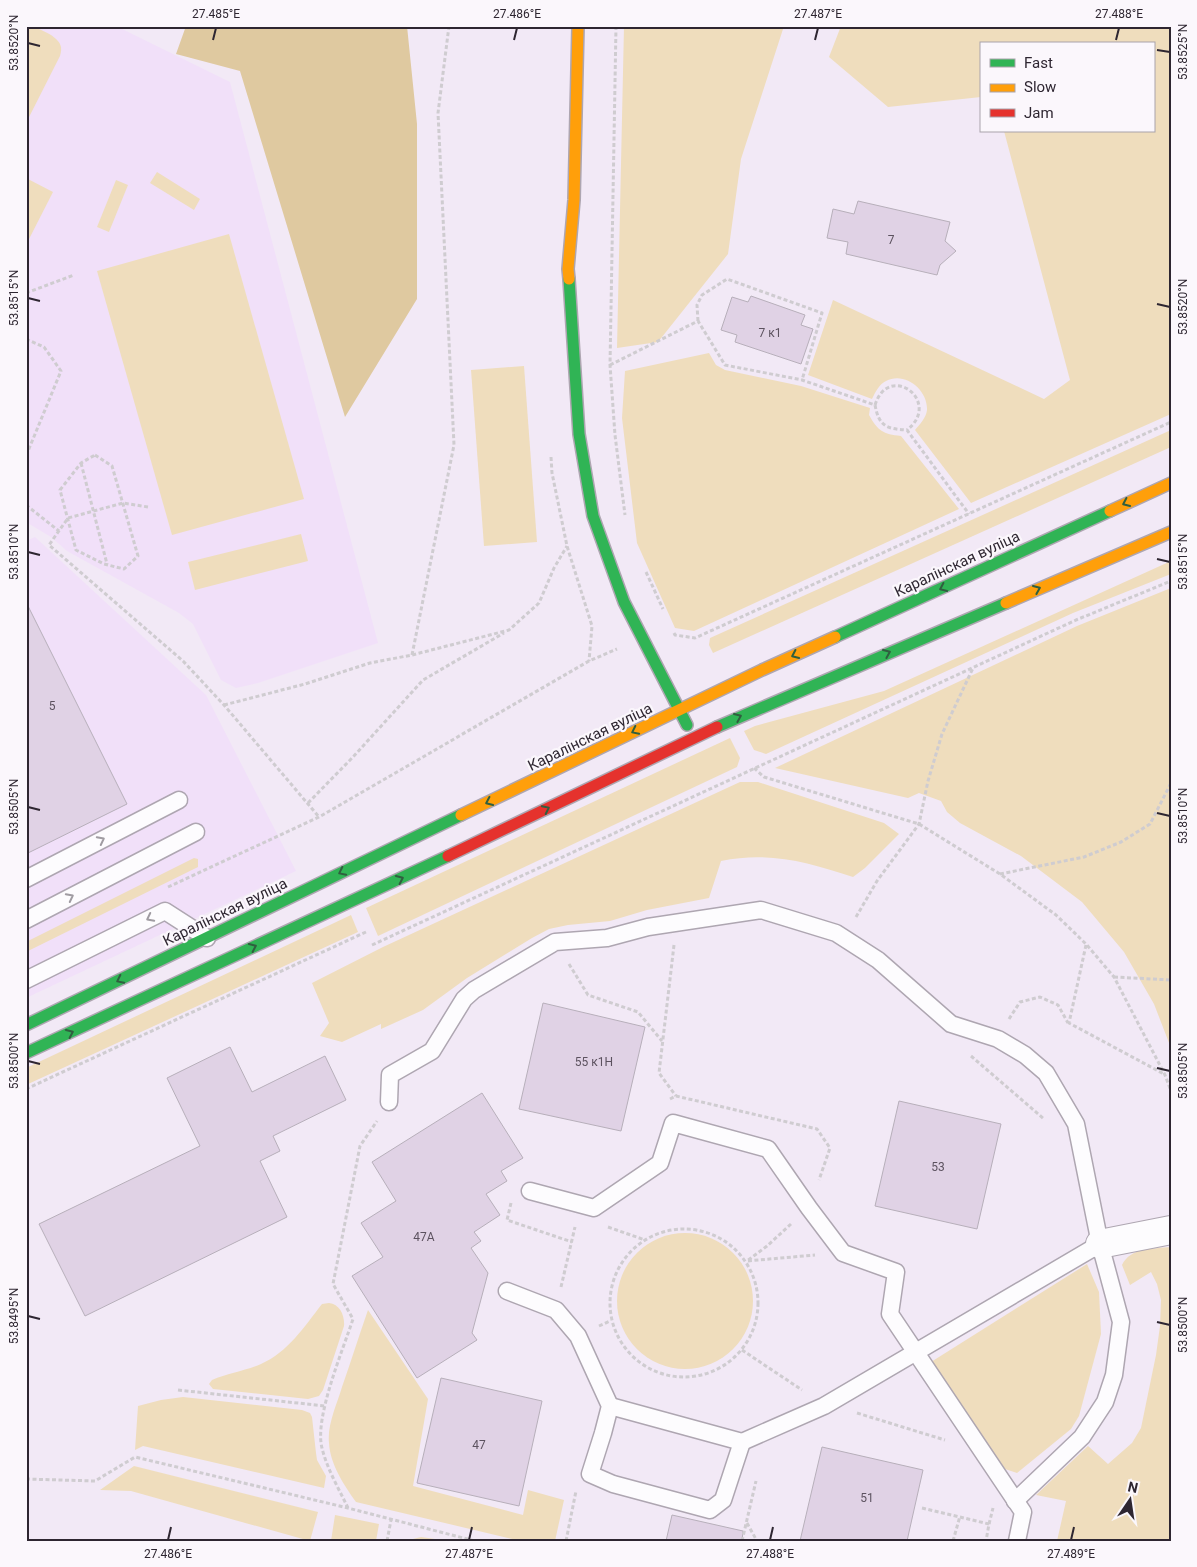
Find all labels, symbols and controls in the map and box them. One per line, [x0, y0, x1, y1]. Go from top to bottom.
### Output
text: 27.485°E [192, 7, 240, 21]
text: 27.486°E [493, 7, 541, 21]
text: 27.487°E [794, 7, 842, 21]
text: 27.488°E [1095, 7, 1143, 21]
text: 53.8520°N [7, 15, 21, 71]
text: 53.8525°N [1176, 24, 1190, 80]
legend [980, 42, 1154, 132]
text: Fast [1024, 54, 1053, 72]
text: Slow [1024, 78, 1056, 96]
text: Jam [1024, 104, 1054, 122]
house number: 7 [888, 233, 895, 247]
text: 53.8515°N [7, 270, 21, 326]
text: 53.8520°N [1176, 279, 1190, 335]
house number: 7 к1 [759, 326, 781, 340]
one-way arrow [1123, 497, 1132, 507]
text: 53.8510°N [7, 524, 21, 580]
street label: Каралінская вуліца [892, 527, 1022, 601]
text: 53.8515°N [1176, 534, 1190, 590]
one-way arrow [939, 581, 948, 592]
one-way arrow [1032, 585, 1041, 596]
one-way arrow [791, 649, 800, 660]
one-way arrow [882, 649, 891, 660]
house number: 5 [49, 699, 56, 713]
street label: Каралінская вуліца [525, 699, 655, 775]
one-way arrow [733, 713, 742, 724]
one-way arrow [631, 725, 640, 736]
text: 53.8505°N [7, 779, 21, 835]
text: 53.8510°N [1176, 788, 1190, 844]
one-way arrow [485, 796, 494, 806]
one-way arrow [541, 805, 550, 815]
one-way arrow [96, 836, 105, 846]
one-way arrow [338, 866, 347, 876]
street label: Каралінская вуліца [160, 874, 290, 950]
one-way arrow [395, 874, 404, 885]
one-way arrow [64, 893, 73, 903]
one-way arrow [147, 912, 156, 922]
one-way arrow [248, 943, 257, 953]
one-way arrow [116, 974, 125, 984]
one-way arrow [65, 1028, 74, 1039]
text: 53.8500°N [7, 1033, 21, 1089]
text: 53.8505°N [1176, 1043, 1190, 1099]
house number: 55 к1Н [575, 1055, 613, 1069]
house number: 53 [931, 1160, 945, 1174]
house number: 47А [413, 1230, 435, 1244]
text: 53.8495°N [7, 1288, 21, 1344]
text: 53.8500°N [1176, 1297, 1190, 1353]
house number: 47 [472, 1438, 486, 1452]
north arrow [1104, 1474, 1154, 1524]
text: N [1126, 1478, 1140, 1496]
house number: 51 [860, 1491, 874, 1505]
text: 27.486°E [144, 1547, 192, 1561]
text: 27.487°E [445, 1547, 493, 1561]
text: 27.488°E [746, 1547, 794, 1561]
text: 27.489°E [1047, 1547, 1095, 1561]

